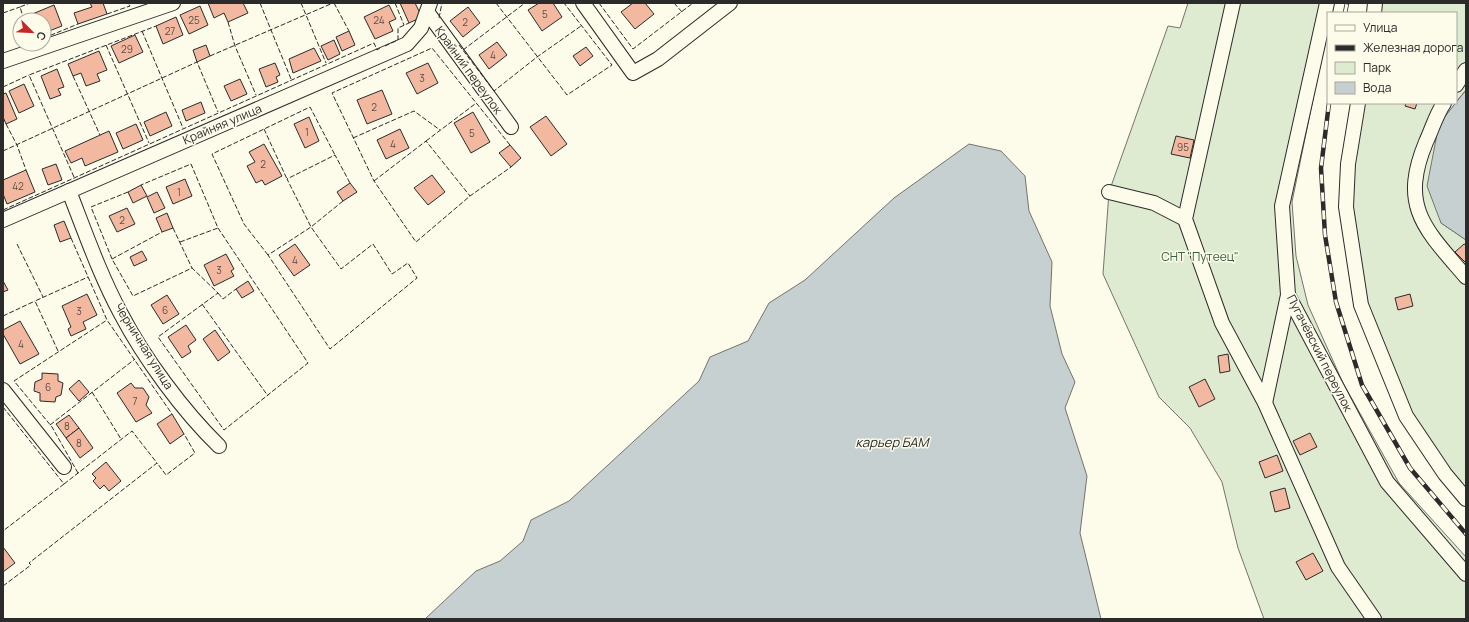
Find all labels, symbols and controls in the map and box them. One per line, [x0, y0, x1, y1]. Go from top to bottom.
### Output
house number: 5 [542, 7, 548, 21]
north arrow [12, 12, 52, 52]
legend [1327, 12, 1457, 104]
house number: 25 [188, 13, 200, 27]
house number: 24 [373, 13, 385, 27]
house number: 2 [462, 15, 468, 29]
text: Улица [1363, 19, 1397, 36]
street label: Крайний переулок [431, 23, 507, 118]
house number: 27 [165, 24, 175, 38]
text: С [33, 30, 50, 43]
text: Железная дорога [1363, 39, 1463, 56]
house number: 29 [121, 42, 133, 56]
house number: 4 [490, 48, 496, 62]
text: Парк [1363, 59, 1392, 76]
house number: 3 [419, 71, 425, 85]
text: Вода [1363, 79, 1391, 96]
street label: Крайняя улица [180, 100, 264, 148]
house number: 2 [371, 100, 377, 114]
house number: 1 [305, 125, 309, 139]
house number: 5 [469, 126, 475, 140]
house number: 4 [390, 137, 396, 151]
house number: 95 [1177, 140, 1189, 154]
house number: 2 [260, 157, 266, 171]
house number: 42 [12, 179, 24, 193]
house number: 1 [177, 185, 181, 199]
house number: 2 [119, 213, 125, 227]
park label: СНТ "Путеец" [1161, 248, 1239, 265]
house number: 4 [292, 253, 298, 267]
house number: 3 [216, 263, 222, 277]
street label: Пугачёвский переулок [1283, 292, 1357, 415]
street label: Черничная улица [111, 300, 177, 392]
house number: 6 [162, 303, 168, 317]
house number: 3 [76, 304, 82, 318]
house number: 4 [18, 337, 24, 351]
house number: 6 [45, 380, 51, 394]
house number: 7 [132, 394, 138, 408]
house number: 8 [64, 419, 70, 433]
water label: карьер БАМ [856, 433, 931, 451]
house number: 8 [76, 436, 82, 450]

